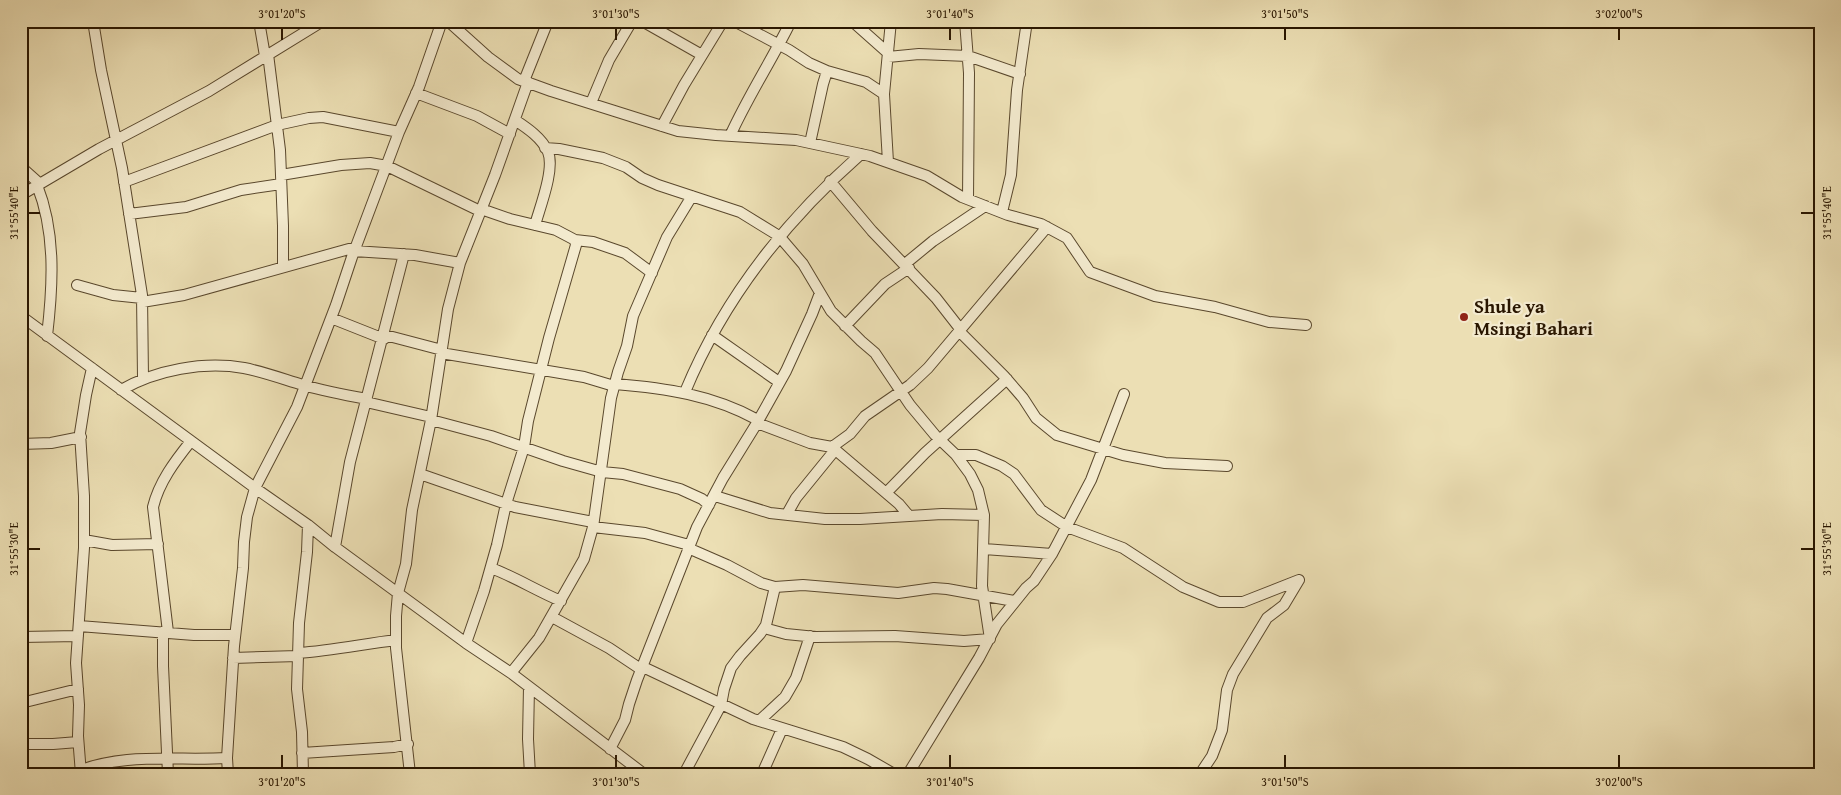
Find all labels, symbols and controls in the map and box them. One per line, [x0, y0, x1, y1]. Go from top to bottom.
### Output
text: 3°01'20"S [258, 5, 306, 22]
text: 3°01'30"S [592, 5, 640, 22]
text: 3°01'40"S [926, 5, 974, 22]
text: 3°01'50"S [1261, 5, 1309, 22]
text: 3°02'00"S [1595, 5, 1643, 22]
text: 31°55'40"E [5, 186, 22, 240]
text: 31°55'40"E [1818, 186, 1835, 240]
place label: Shule ya Msingi Bahari [1474, 292, 1593, 342]
marker: Shule ya Msingi Bahari [1458, 311, 1470, 323]
text: 31°55'30"E [5, 522, 22, 576]
text: 31°55'30"E [1818, 522, 1835, 576]
text: 3°01'20"S [258, 773, 306, 790]
text: 3°01'30"S [592, 773, 640, 790]
text: 3°01'40"S [926, 773, 974, 790]
text: 3°01'50"S [1261, 773, 1309, 790]
text: 3°02'00"S [1595, 773, 1643, 790]

